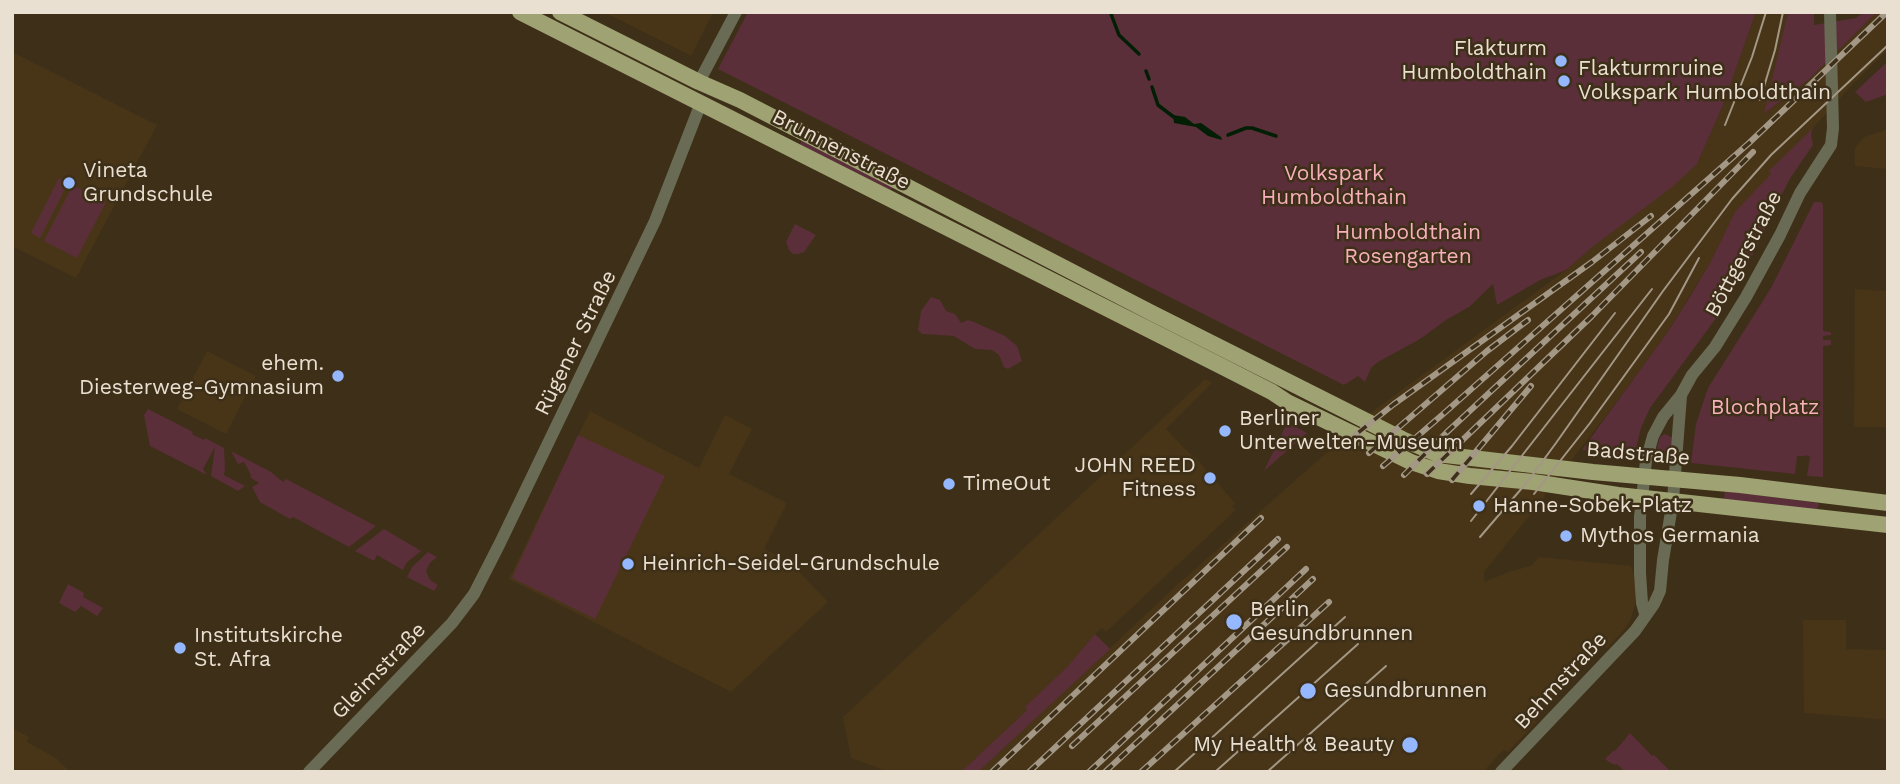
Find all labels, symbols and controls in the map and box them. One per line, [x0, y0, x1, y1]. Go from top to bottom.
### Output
place label: Flakturm Humboldthain [1401, 36, 1547, 86]
marker: Flakturm Humboldthain [1553, 53, 1569, 69]
place label: Flakturmruine Volkspark Humboldthain [1578, 56, 1831, 106]
marker: Flakturmruine Volkspark Humboldthain [1556, 73, 1572, 89]
street label: Brunnenstraße [768, 104, 914, 196]
place label: Vineta Grundschule [83, 158, 213, 208]
park label: Volkspark Humboldthain [1261, 161, 1407, 211]
marker: Vineta Grundschule [61, 175, 77, 191]
street label: Böttgerstraße [1700, 187, 1788, 321]
park label: Humboldthain Rosengarten [1335, 220, 1481, 270]
street label: Rügener Straße [530, 266, 622, 420]
place label: ehem. Diesterweg-Gymnasium [79, 351, 324, 401]
marker: ehem. Diesterweg-Gymnasium [330, 368, 346, 384]
park label: Blochplatz [1711, 395, 1819, 421]
place label: Berliner Unterwelten-Museum [1239, 406, 1463, 456]
marker: Berliner Unterwelten-Museum [1217, 423, 1233, 439]
street label: Badstraße [1585, 437, 1691, 471]
place label: JOHN REED Fitness [1075, 453, 1196, 503]
marker: JOHN REED Fitness [1202, 470, 1218, 486]
place label: TimeOut [963, 471, 1051, 497]
marker: TimeOut [941, 476, 957, 492]
place label: Hanne-Sobek-Platz [1493, 493, 1692, 519]
marker: Hanne-Sobek-Platz [1471, 498, 1487, 514]
place label: Mythos Germania [1580, 523, 1760, 549]
marker: Mythos Germania [1558, 528, 1574, 544]
place label: Heinrich-Seidel-Grundschule [642, 551, 940, 577]
marker: Heinrich-Seidel-Grundschule [620, 556, 636, 572]
place label: Berlin Gesundbrunnen [1250, 597, 1413, 647]
marker: Berlin Gesundbrunnen [1224, 612, 1244, 632]
street label: Gleimstraße [327, 617, 431, 725]
place label: Institutskirche St. Afra [194, 623, 343, 673]
street label: Behmstraße [1510, 627, 1612, 735]
marker: Institutskirche St. Afra [172, 640, 188, 656]
place label: Gesundbrunnen [1324, 678, 1487, 704]
marker: Gesundbrunnen [1298, 681, 1318, 701]
place label: My Health & Beauty [1193, 732, 1394, 758]
marker: My Health & Beauty [1400, 735, 1420, 755]

